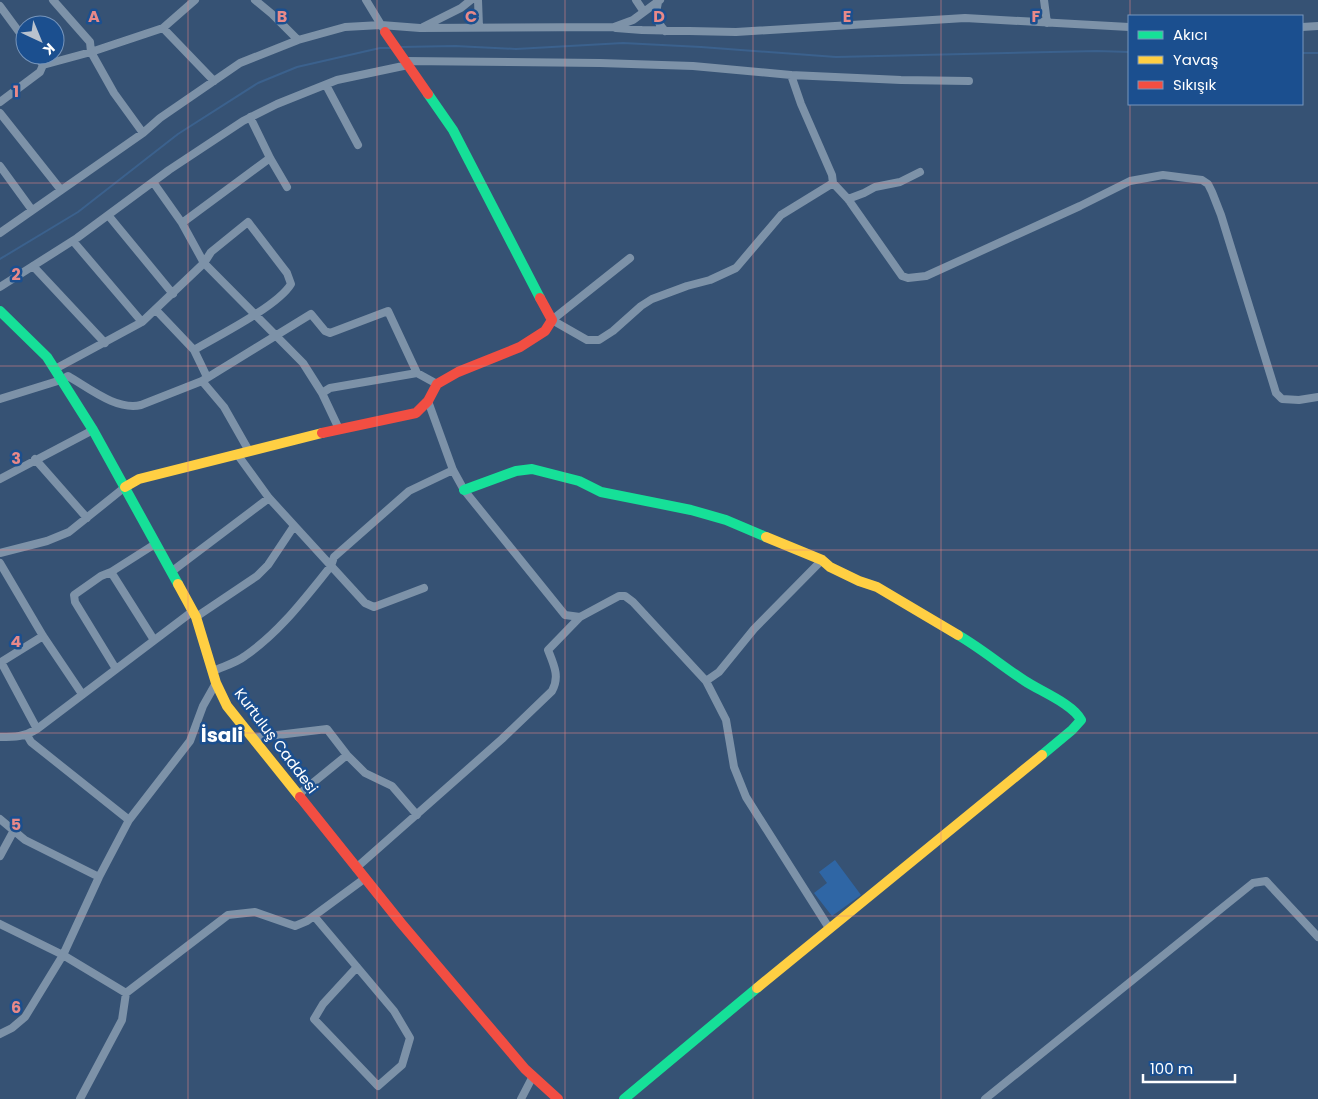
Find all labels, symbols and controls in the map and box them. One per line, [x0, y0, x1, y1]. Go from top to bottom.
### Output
text: A [88, 5, 100, 28]
text: B [277, 5, 287, 28]
text: C [465, 5, 477, 28]
text: D [653, 5, 665, 28]
text: E [843, 5, 851, 28]
text: F [1032, 5, 1041, 28]
north arrow [15, 15, 65, 65]
legend [1128, 15, 1303, 105]
text: Akıcı [1173, 24, 1207, 45]
text: K [38, 39, 59, 60]
text: Yavaş [1173, 49, 1218, 70]
text: Sıkışık [1173, 74, 1216, 95]
text: 1 [13, 80, 19, 103]
text: 2 [11, 263, 21, 286]
text: 3 [11, 447, 21, 470]
text: 4 [11, 630, 22, 653]
street label: Kurtuluş Caddesi [230, 684, 323, 798]
district label: İsali [201, 721, 243, 749]
text: 5 [11, 813, 21, 836]
text: 6 [11, 996, 21, 1019]
scale bar [1143, 1052, 1236, 1084]
text: 100 m [1150, 1058, 1193, 1079]

